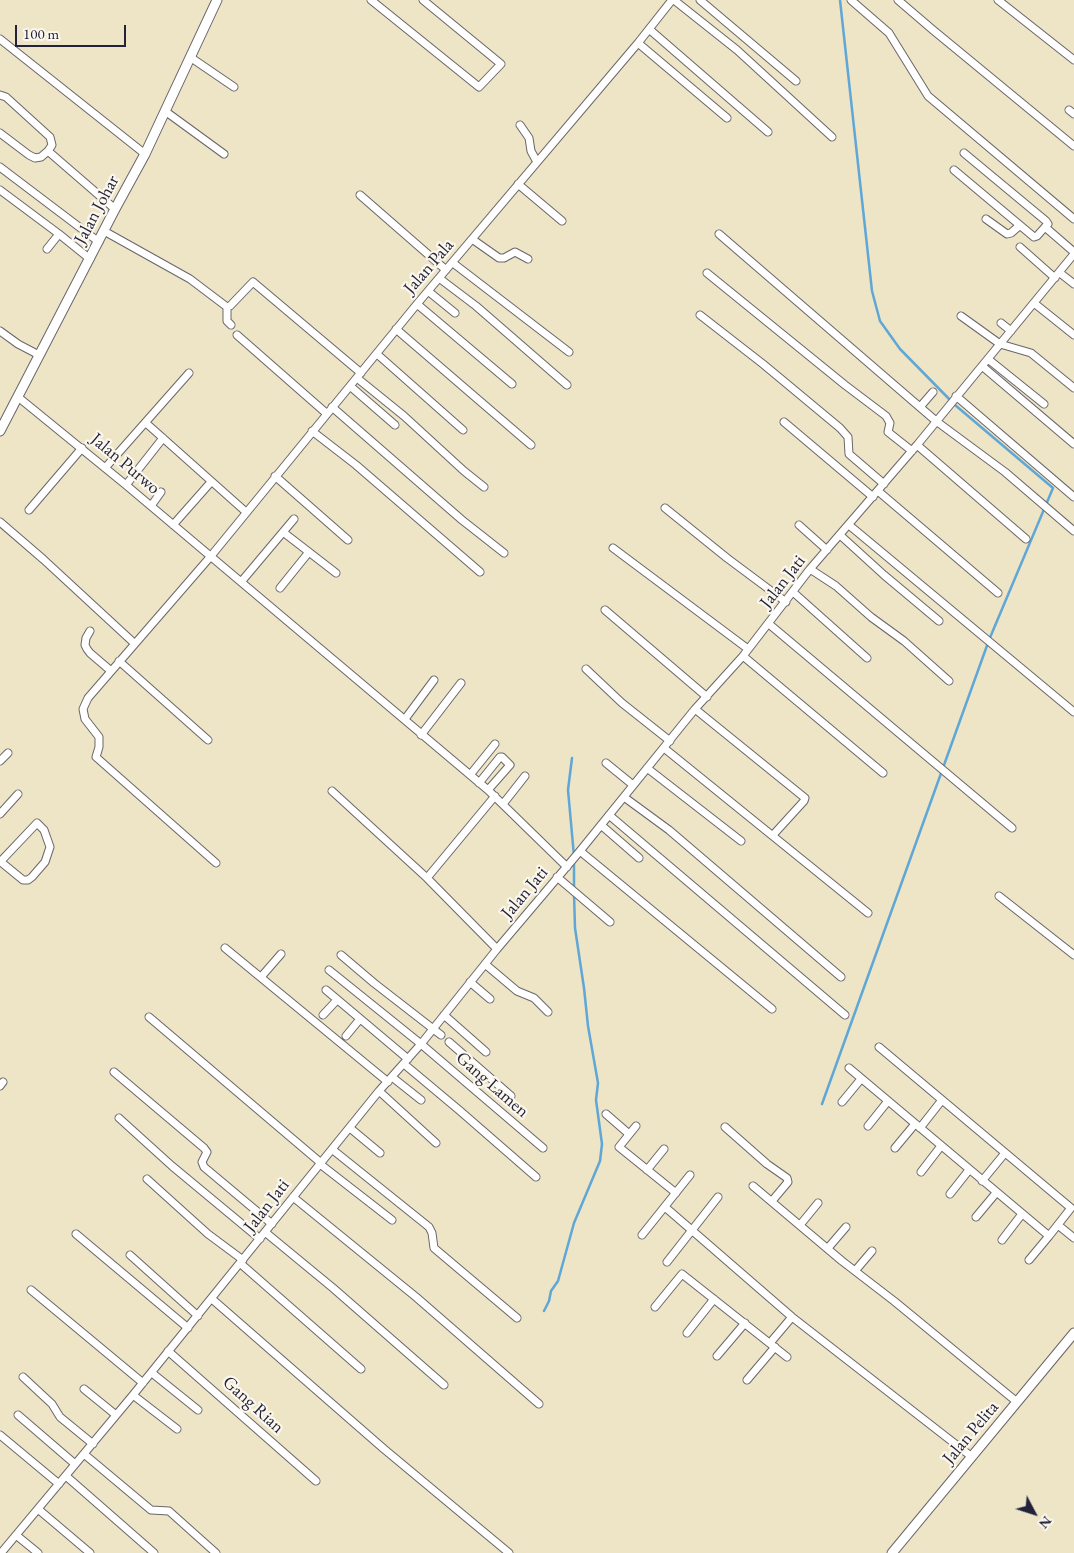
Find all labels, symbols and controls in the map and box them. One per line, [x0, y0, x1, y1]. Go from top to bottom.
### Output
scale bar [18, 15, 129, 47]
text: 100 m [23, 24, 59, 43]
street label: Jalan Johar [70, 172, 124, 248]
street label: Jalan Pala [399, 235, 459, 299]
street label: Jalan Purwo [86, 429, 164, 499]
street label: Jalan Jati [756, 551, 810, 613]
street label: Jalan Jati [497, 863, 553, 923]
street label: Gang Lamen [451, 1048, 533, 1122]
street label: Jalan Jati [240, 1175, 294, 1237]
street label: Gang Rian [218, 1372, 288, 1438]
street label: Jalan Pelita [938, 1397, 1004, 1469]
north arrow [1009, 1488, 1059, 1538]
text: N [1035, 1513, 1056, 1533]

